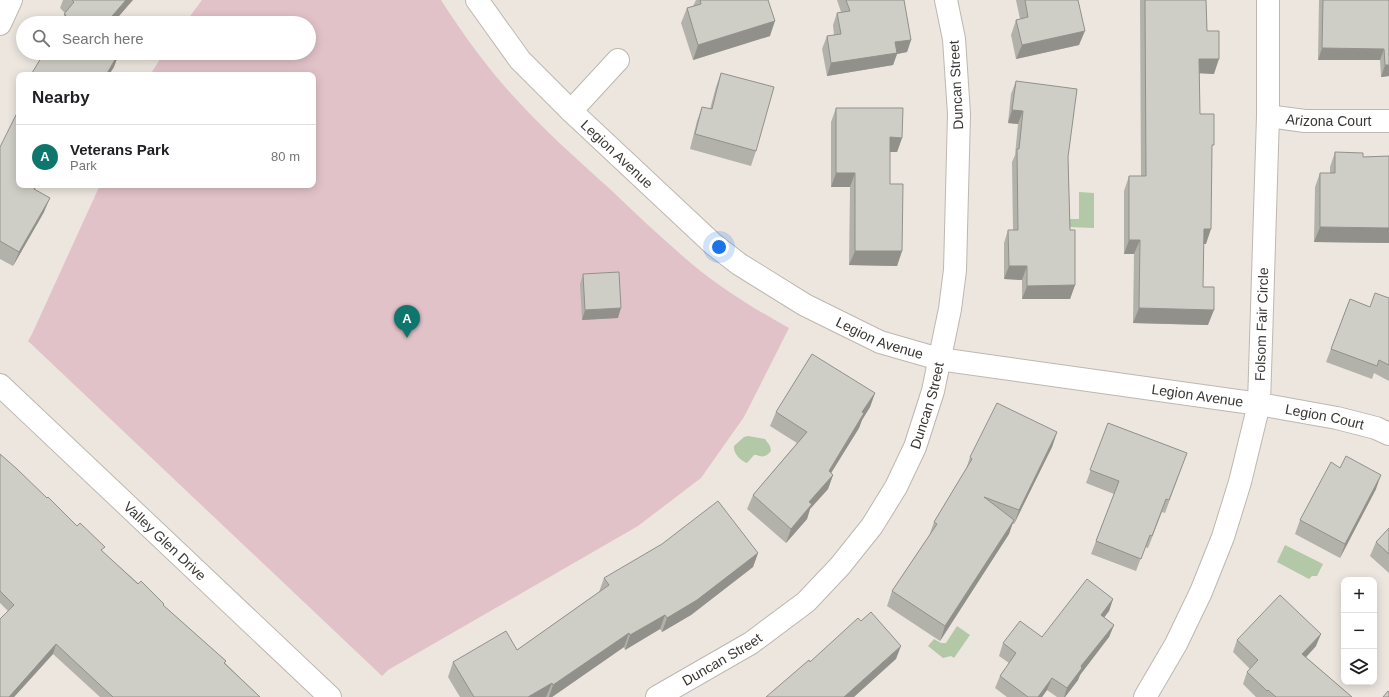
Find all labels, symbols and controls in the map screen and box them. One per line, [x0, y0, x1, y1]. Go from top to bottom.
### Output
search box [16, 16, 316, 60]
icon: search [30, 27, 52, 49]
text: Search here [62, 30, 144, 47]
street label: Duncan Street [946, 40, 966, 130]
text: Nearby [32, 88, 90, 107]
street label: Arizona Court [1285, 111, 1372, 129]
street label: Legion Avenue [578, 117, 656, 192]
text: Veterans Park [70, 141, 169, 158]
text: A [40, 149, 50, 164]
text: 80 m [271, 149, 300, 164]
text: Park [70, 158, 97, 173]
your location [709, 237, 729, 257]
street label: Folsom Fair Circle [1252, 267, 1271, 381]
pin: A [394, 305, 420, 338]
street label: Legion Avenue [834, 314, 925, 362]
street label: Duncan Street [907, 361, 947, 451]
street label: Legion Avenue [1151, 381, 1245, 410]
street label: Legion Court [1284, 401, 1366, 433]
street label: Valley Glen Drive [120, 498, 210, 584]
map controls [1341, 577, 1377, 685]
button: + [1341, 577, 1377, 613]
button: − [1341, 613, 1377, 649]
street label: Duncan Street [679, 630, 765, 689]
button: layers [1341, 649, 1377, 685]

